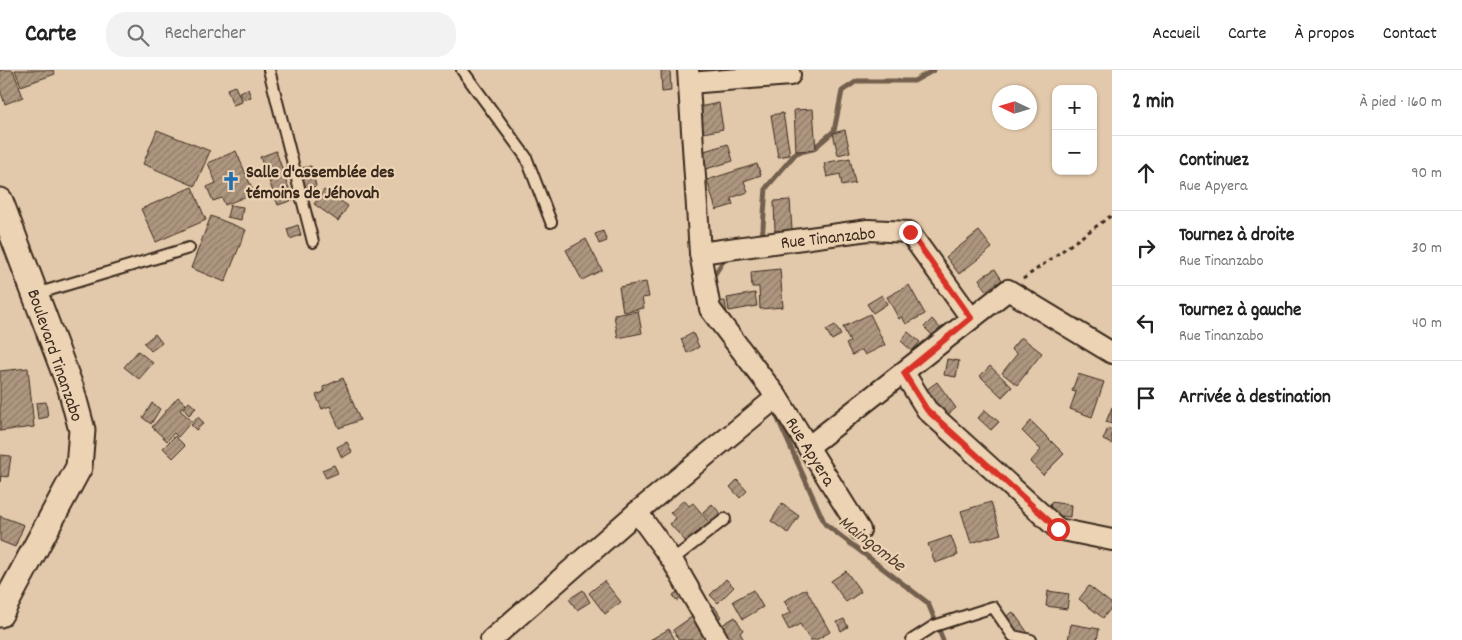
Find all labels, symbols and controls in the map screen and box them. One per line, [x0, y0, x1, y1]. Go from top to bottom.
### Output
search box [106, 12, 456, 57]
text: Carte [25, 18, 76, 52]
icon: search [124, 21, 152, 49]
text: Rechercher [164, 21, 246, 48]
text: Accueil [1152, 22, 1200, 47]
text: Carte [1228, 22, 1267, 47]
text: À propos [1295, 22, 1355, 47]
text: Contact [1383, 22, 1437, 47]
north arrow [992, 85, 1037, 130]
map controls [1052, 85, 1097, 175]
button: + [1052, 85, 1097, 130]
text: 2 min [1132, 88, 1174, 118]
text: À pied · 160 m [1360, 91, 1442, 114]
button: − [1052, 130, 1097, 175]
text: Continuez [1179, 148, 1249, 175]
icon: ahead [1132, 159, 1160, 187]
place label: Salle d'assemblée des témoins de Jéhovah [246, 161, 395, 207]
text: 90 m [1411, 162, 1442, 185]
church icon: Salle d'assemblée des témoins de Jéhovah [220, 170, 242, 192]
text: Rue Apyera [1179, 175, 1247, 198]
route end [899, 221, 922, 244]
street label: Rue Tinanzabo [780, 222, 877, 257]
text: Tournez à droite [1179, 223, 1294, 250]
icon: right [1132, 234, 1160, 262]
text: 30 m [1412, 237, 1442, 260]
text: Rue Tinanzabo [1179, 250, 1264, 273]
street label: Boulevard Tinanzabo [19, 286, 88, 425]
text: Tournez à gauche [1179, 298, 1301, 325]
icon: left [1132, 309, 1160, 337]
text: 40 m [1412, 312, 1442, 335]
text: Rue Tinanzabo [1179, 325, 1264, 348]
icon: arrive [1132, 384, 1160, 412]
text: Arrivée à destination [1179, 385, 1331, 412]
street label: Rue Apyera [778, 413, 840, 492]
water label: Maingombe [832, 510, 911, 581]
route start [1047, 518, 1070, 541]

